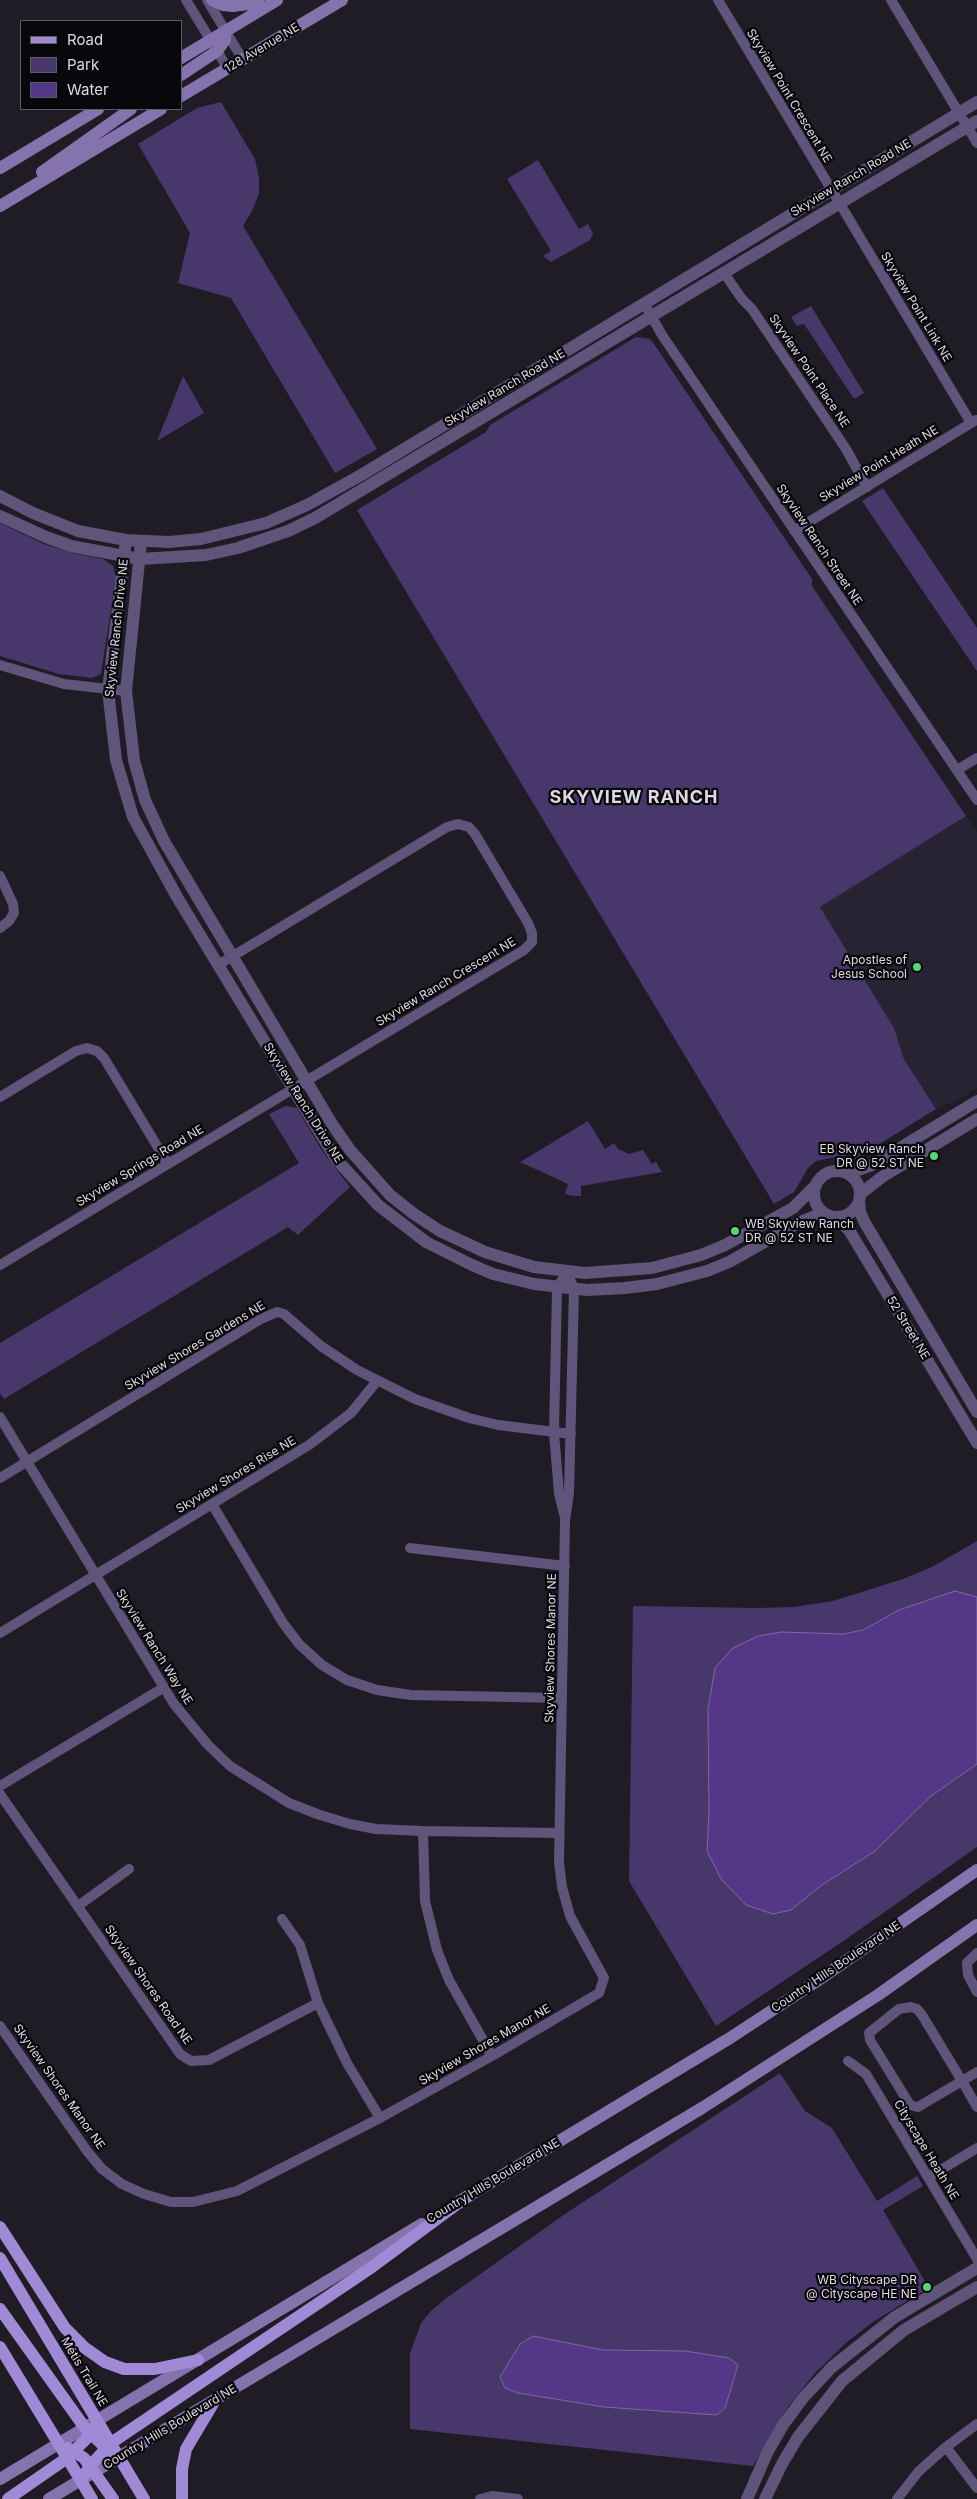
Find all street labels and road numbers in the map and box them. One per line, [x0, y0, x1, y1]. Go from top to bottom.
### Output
street label: 128 Avenue NE [222, 20, 302, 76]
street label: Skyview Point Crescent NE [743, 26, 835, 166]
street label: Skyview Ranch Road NE [788, 136, 914, 220]
street label: Skyview Point Link NE [877, 249, 955, 365]
street label: Skyview Point Place NE [766, 312, 852, 430]
street label: Skyview Ranch Road NE [442, 346, 568, 430]
street label: Skyview Point Heath NE [817, 423, 941, 505]
street label: Skyview Ranch Street NE [773, 482, 865, 608]
street label: Skyview Ranch Drive NE [103, 558, 131, 698]
street label: Skyview Ranch Crescent NE [374, 935, 518, 1029]
street label: Skyview Ranch Drive NE [260, 1040, 346, 1166]
street label: Skyview Springs Road NE [74, 1122, 206, 1210]
street label: 52 Street NE [883, 1294, 933, 1362]
street label: Skyview Shores Gardens NE [122, 1298, 268, 1394]
street label: Skyview Shores Rise NE [173, 1433, 299, 1517]
street label: Skyview Shores Manor NE [542, 1573, 560, 1723]
street label: Skyview Ranch Way NE [112, 1587, 196, 1707]
street label: Country Hills Boulevard NE [769, 1918, 903, 2016]
street label: Skyview Shores Road NE [101, 1923, 195, 2047]
street label: Skyview Shores Manor NE [417, 2001, 553, 2089]
street label: Skyview Shores Manor NE [10, 2022, 108, 2152]
street label: Cityscape Heath NE [891, 2098, 961, 2202]
street label: Country Hills Boulevard NE [424, 2135, 562, 2227]
street label: Métis Trail NE [58, 2335, 110, 2409]
street label: Country Hills Boulevard NE [101, 2381, 239, 2473]

